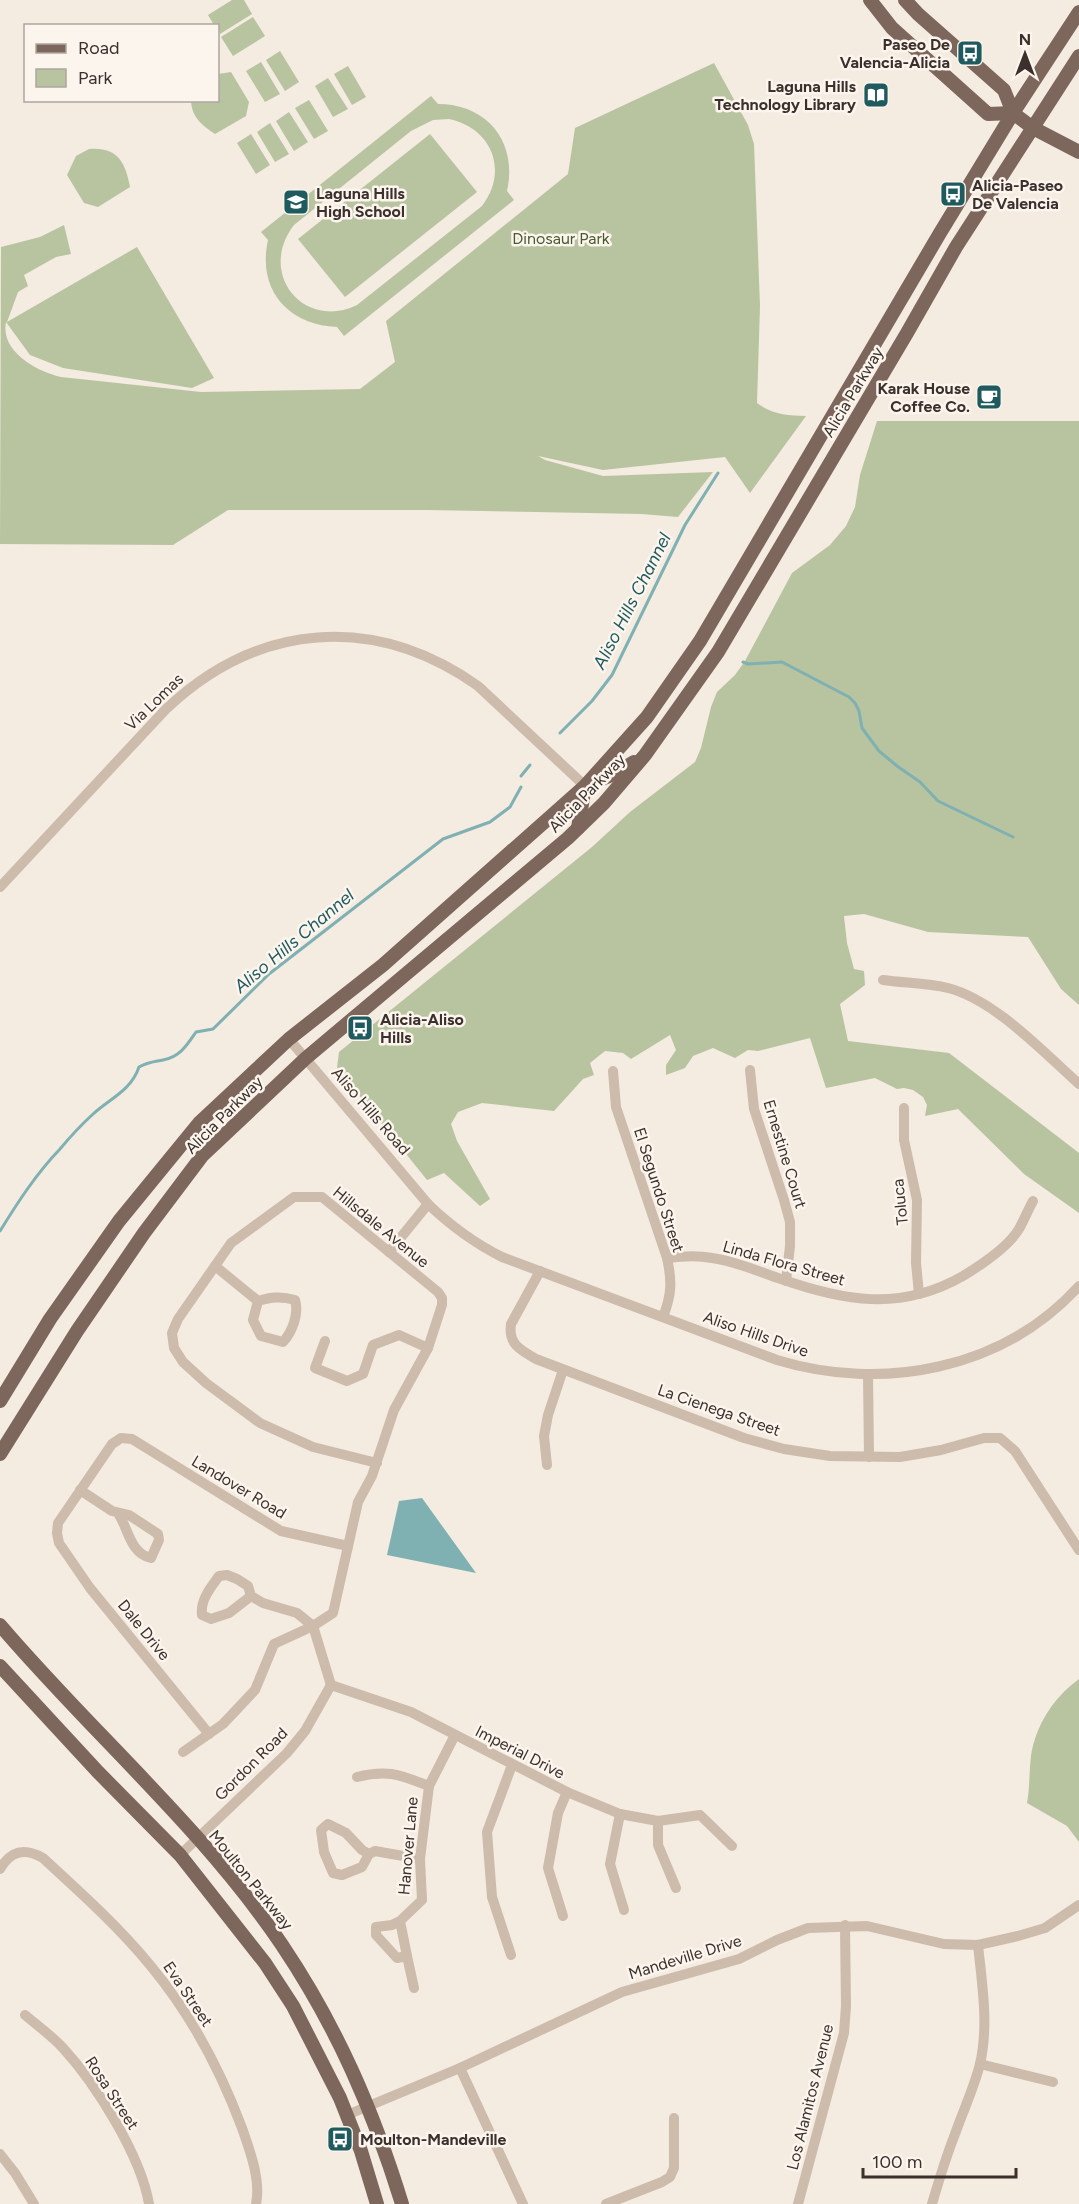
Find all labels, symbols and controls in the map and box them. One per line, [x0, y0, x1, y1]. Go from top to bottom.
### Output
legend [24, 24, 219, 102]
north arrow [995, 24, 1055, 84]
text: N [1019, 30, 1031, 49]
place label: Paseo De Valencia-Alicia [840, 35, 950, 72]
text: Road [78, 37, 119, 59]
bus stop icon: Paseo De Valencia-Alicia [955, 38, 985, 68]
text: Park [78, 67, 113, 89]
place label: Laguna Hills Technology Library [715, 77, 857, 114]
library icon: Laguna Hills Technology Library [861, 80, 891, 110]
place label: Alicia-Paseo De Valencia [972, 176, 1063, 213]
bus stop icon: Alicia-Paseo De Valencia [938, 179, 968, 209]
place label: Laguna Hills High School [316, 184, 405, 221]
school or university icon: Laguna Hills High School [281, 187, 311, 217]
park label: Dinosaur Park [512, 229, 610, 248]
street label: Alicia Parkway [819, 343, 888, 441]
place label: Karak House Coffee Co. [878, 379, 970, 416]
cafe icon: Karak House Coffee Co. [974, 382, 1004, 412]
water label: Aliso Hills Channel [588, 528, 676, 674]
street label: Via Lomas [121, 670, 187, 734]
street label: Alicia Parkway [545, 749, 630, 836]
water label: Aliso Hills Channel [229, 884, 359, 998]
place label: Alicia-Aliso Hills [380, 1010, 464, 1047]
bus stop icon: Alicia-Aliso Hills [345, 1013, 375, 1043]
street label: Aliso Hills Road [328, 1063, 414, 1159]
street label: Alicia Parkway [181, 1072, 267, 1158]
street label: Ernestine Court [759, 1097, 811, 1211]
street label: El Segundo Street [630, 1125, 688, 1255]
street label: Toluca [888, 1178, 912, 1226]
street label: Hillsdale Avenue [329, 1182, 433, 1272]
street label: Linda Flora Street [721, 1236, 847, 1290]
street label: Aliso Hills Drive [701, 1307, 811, 1361]
street label: La Cienega Street [655, 1380, 783, 1440]
street label: Landover Road [188, 1451, 290, 1523]
street label: Dale Drive [114, 1596, 174, 1664]
street label: Imperial Drive [472, 1721, 568, 1783]
street label: Gordon Road [211, 1724, 291, 1804]
street label: Hanover Lane [394, 1796, 422, 1896]
street label: Moulton Parkway [205, 1826, 297, 1934]
street label: Mandeville Drive [626, 1931, 744, 1983]
street label: Eva Street [159, 1958, 217, 2030]
street label: Los Alamitos Avenue [783, 2022, 837, 2172]
street label: Rosa Street [81, 2053, 143, 2133]
bus stop icon: Moulton-Mandeville [325, 2124, 355, 2154]
place label: Moulton-Mandeville [360, 2130, 507, 2149]
scale bar [863, 2141, 1016, 2179]
text: 100 m [872, 2151, 922, 2173]

